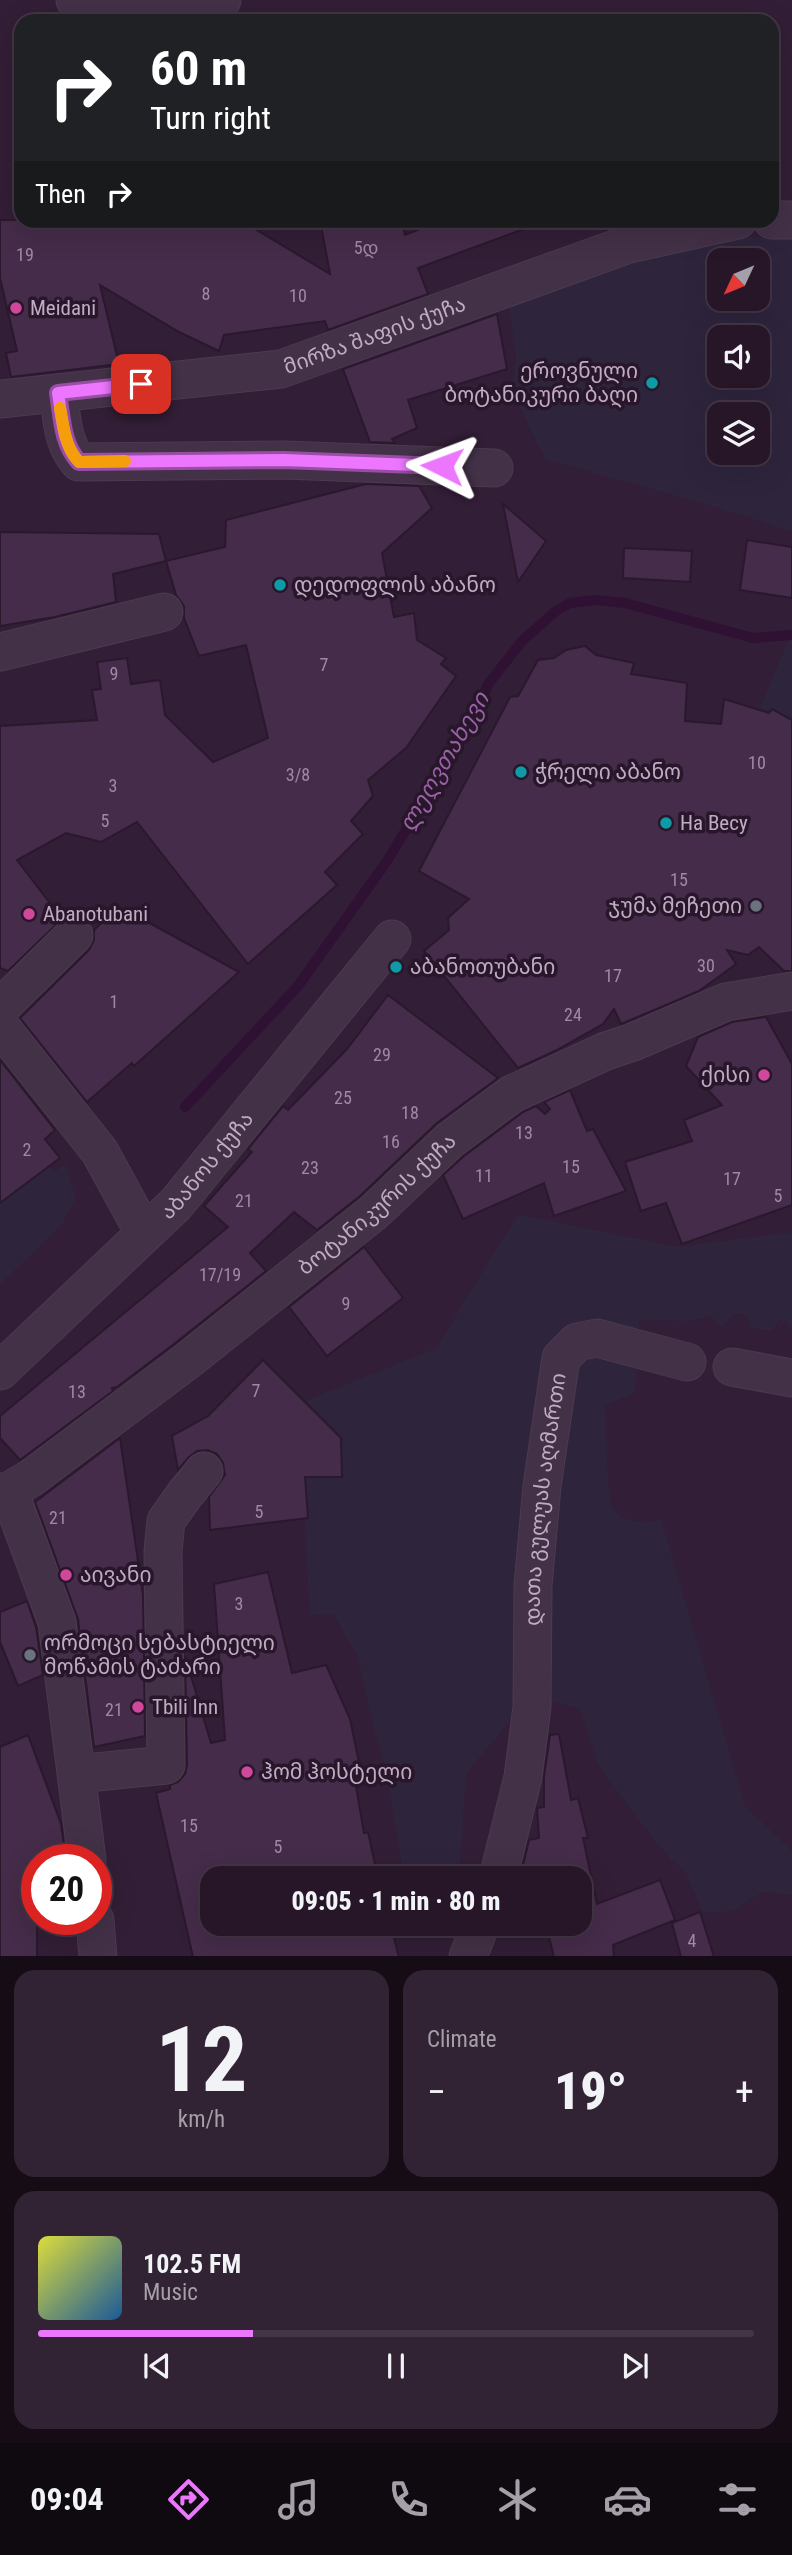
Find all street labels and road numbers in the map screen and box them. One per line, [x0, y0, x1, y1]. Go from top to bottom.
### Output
street label: მირზა შაფის ქუჩა [280, 292, 469, 379]
street label: აბანოს ქუჩა [156, 1107, 258, 1224]
street label: ბოტანიკურის ქუჩა [293, 1129, 461, 1280]
street label: დათა გულუას აღმართი [521, 1371, 571, 1626]

